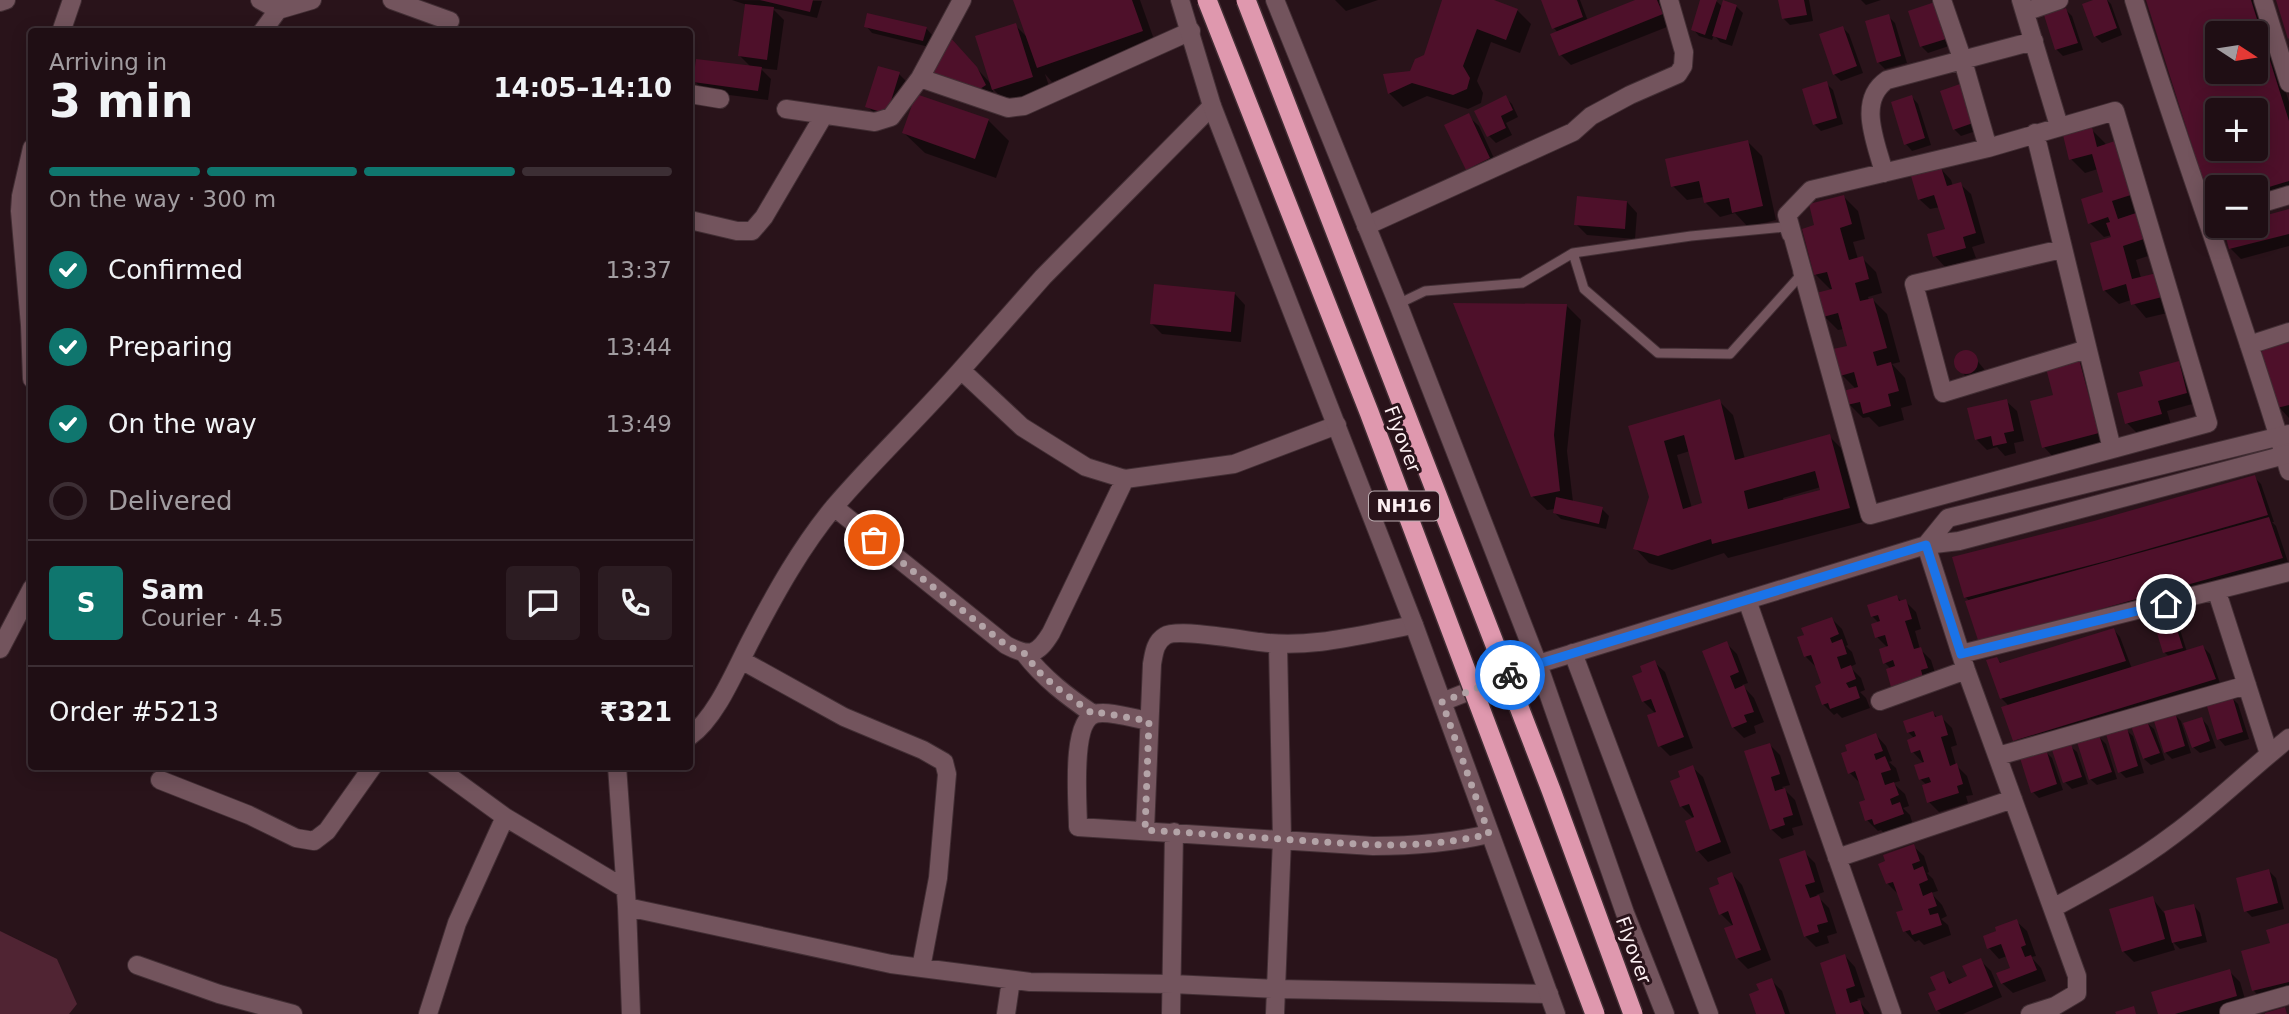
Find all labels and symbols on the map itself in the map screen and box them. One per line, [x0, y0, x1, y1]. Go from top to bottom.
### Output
north arrow [2205, 21, 2268, 84]
street label: Flyover [1380, 402, 1426, 476]
road number: NH16 [1369, 492, 1439, 520]
pin [844, 510, 904, 570]
pin [2136, 574, 2196, 634]
courier [1475, 640, 1545, 710]
street label: Flyover [1612, 913, 1656, 987]

